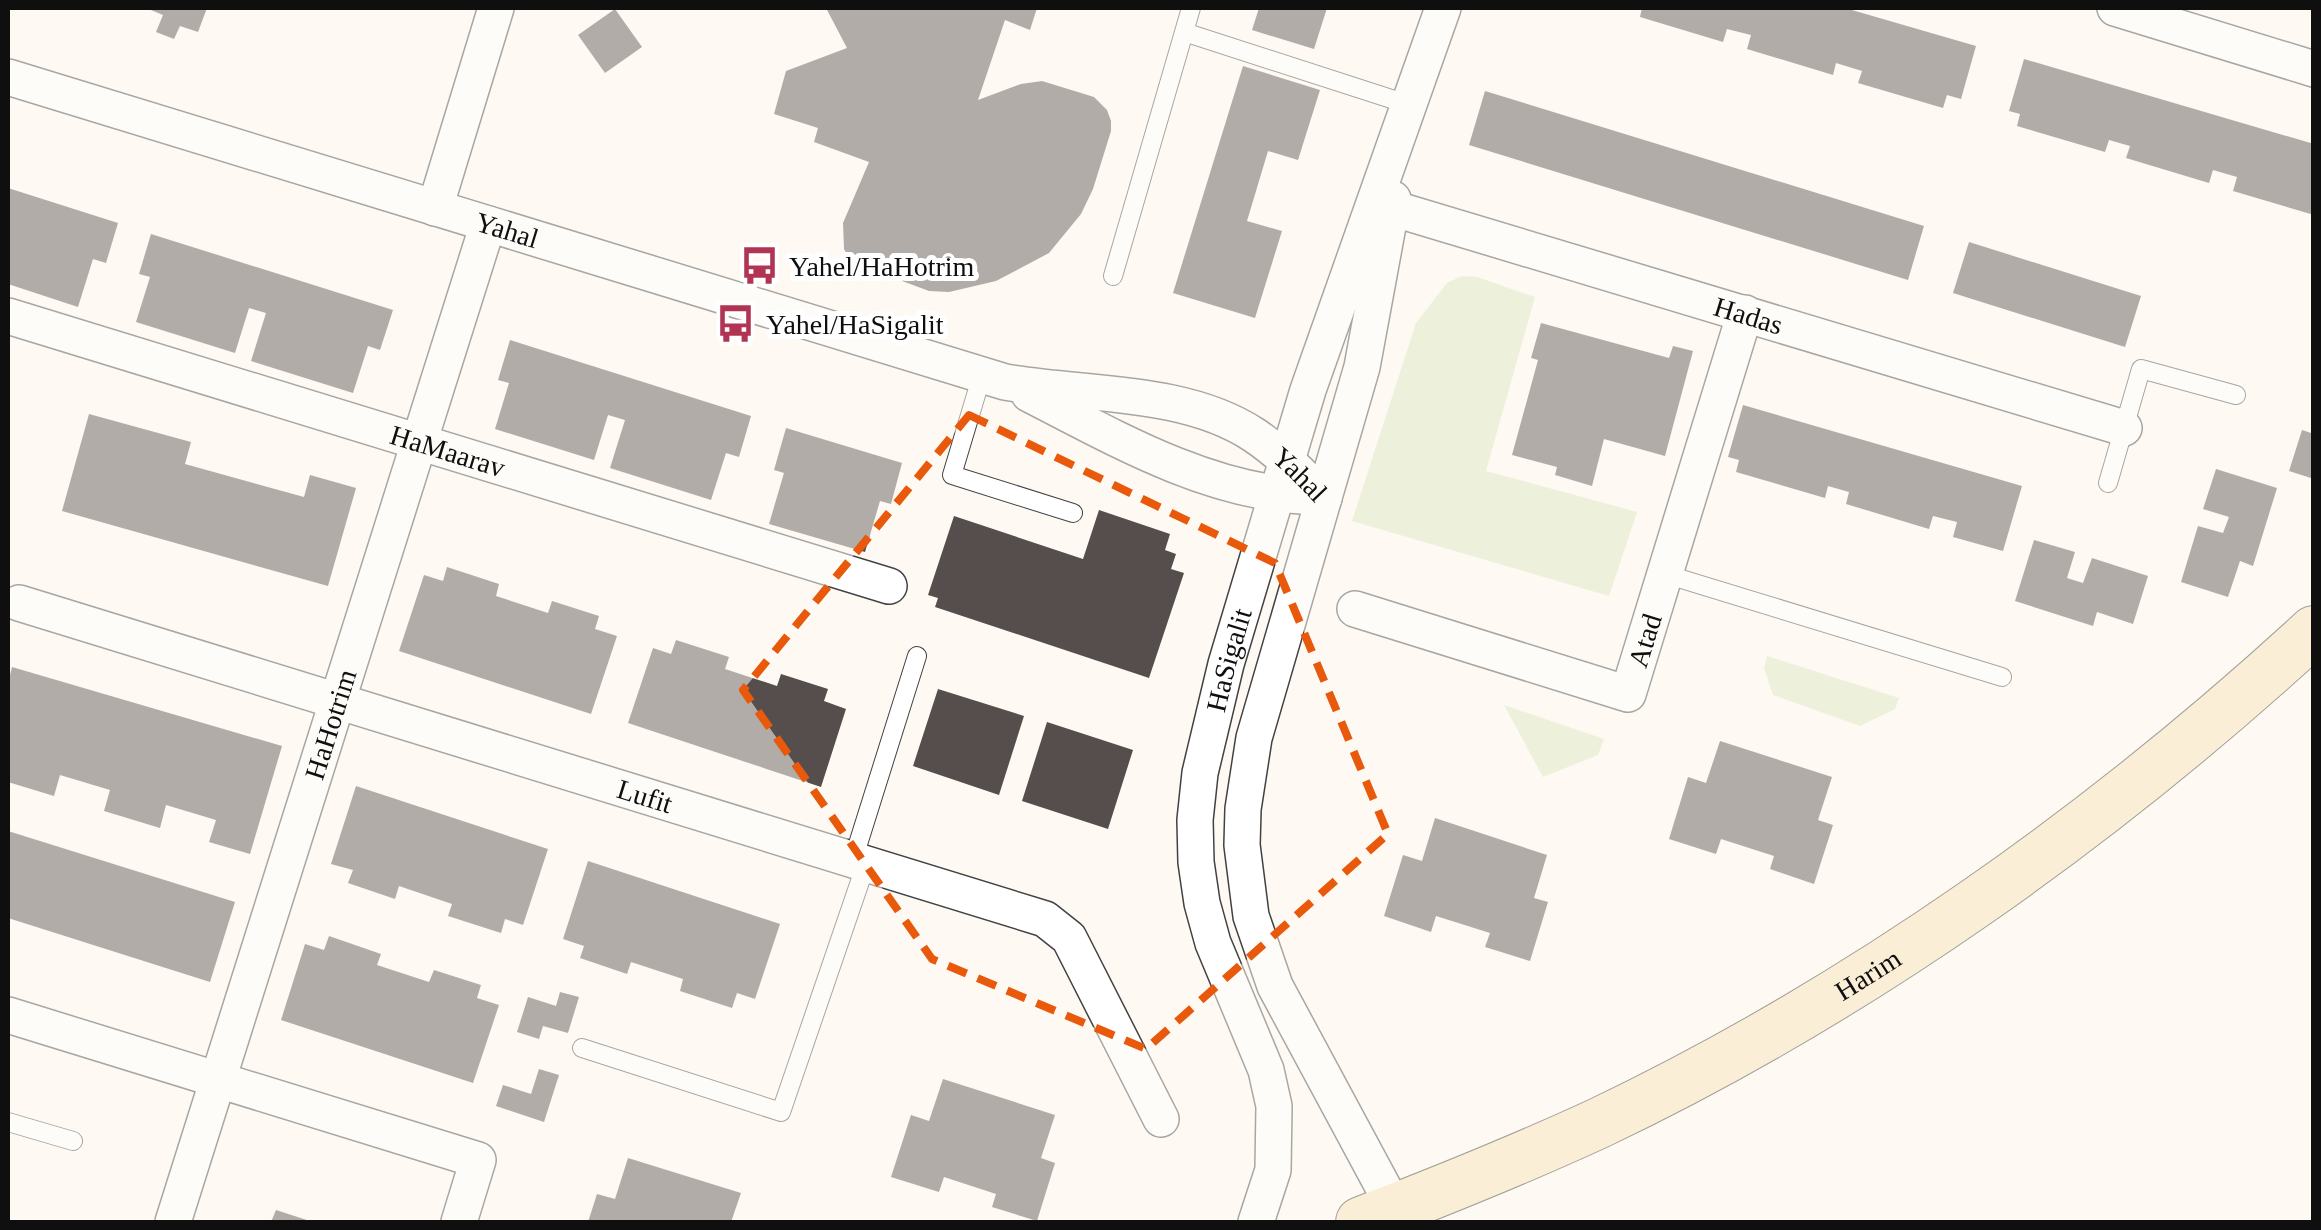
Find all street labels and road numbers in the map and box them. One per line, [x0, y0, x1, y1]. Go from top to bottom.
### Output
street label: Yahal [472, 206, 543, 254]
street label: Hadas [1711, 290, 1786, 340]
street label: HaMaarav [387, 419, 509, 483]
street label: Yahal [1267, 440, 1334, 508]
street label: HaSigalit [1200, 604, 1257, 715]
street label: Atad [1622, 610, 1667, 671]
street label: HaHotrim [298, 665, 362, 783]
street label: Lufit [614, 773, 677, 819]
street label: Harim [1829, 942, 1906, 1006]

